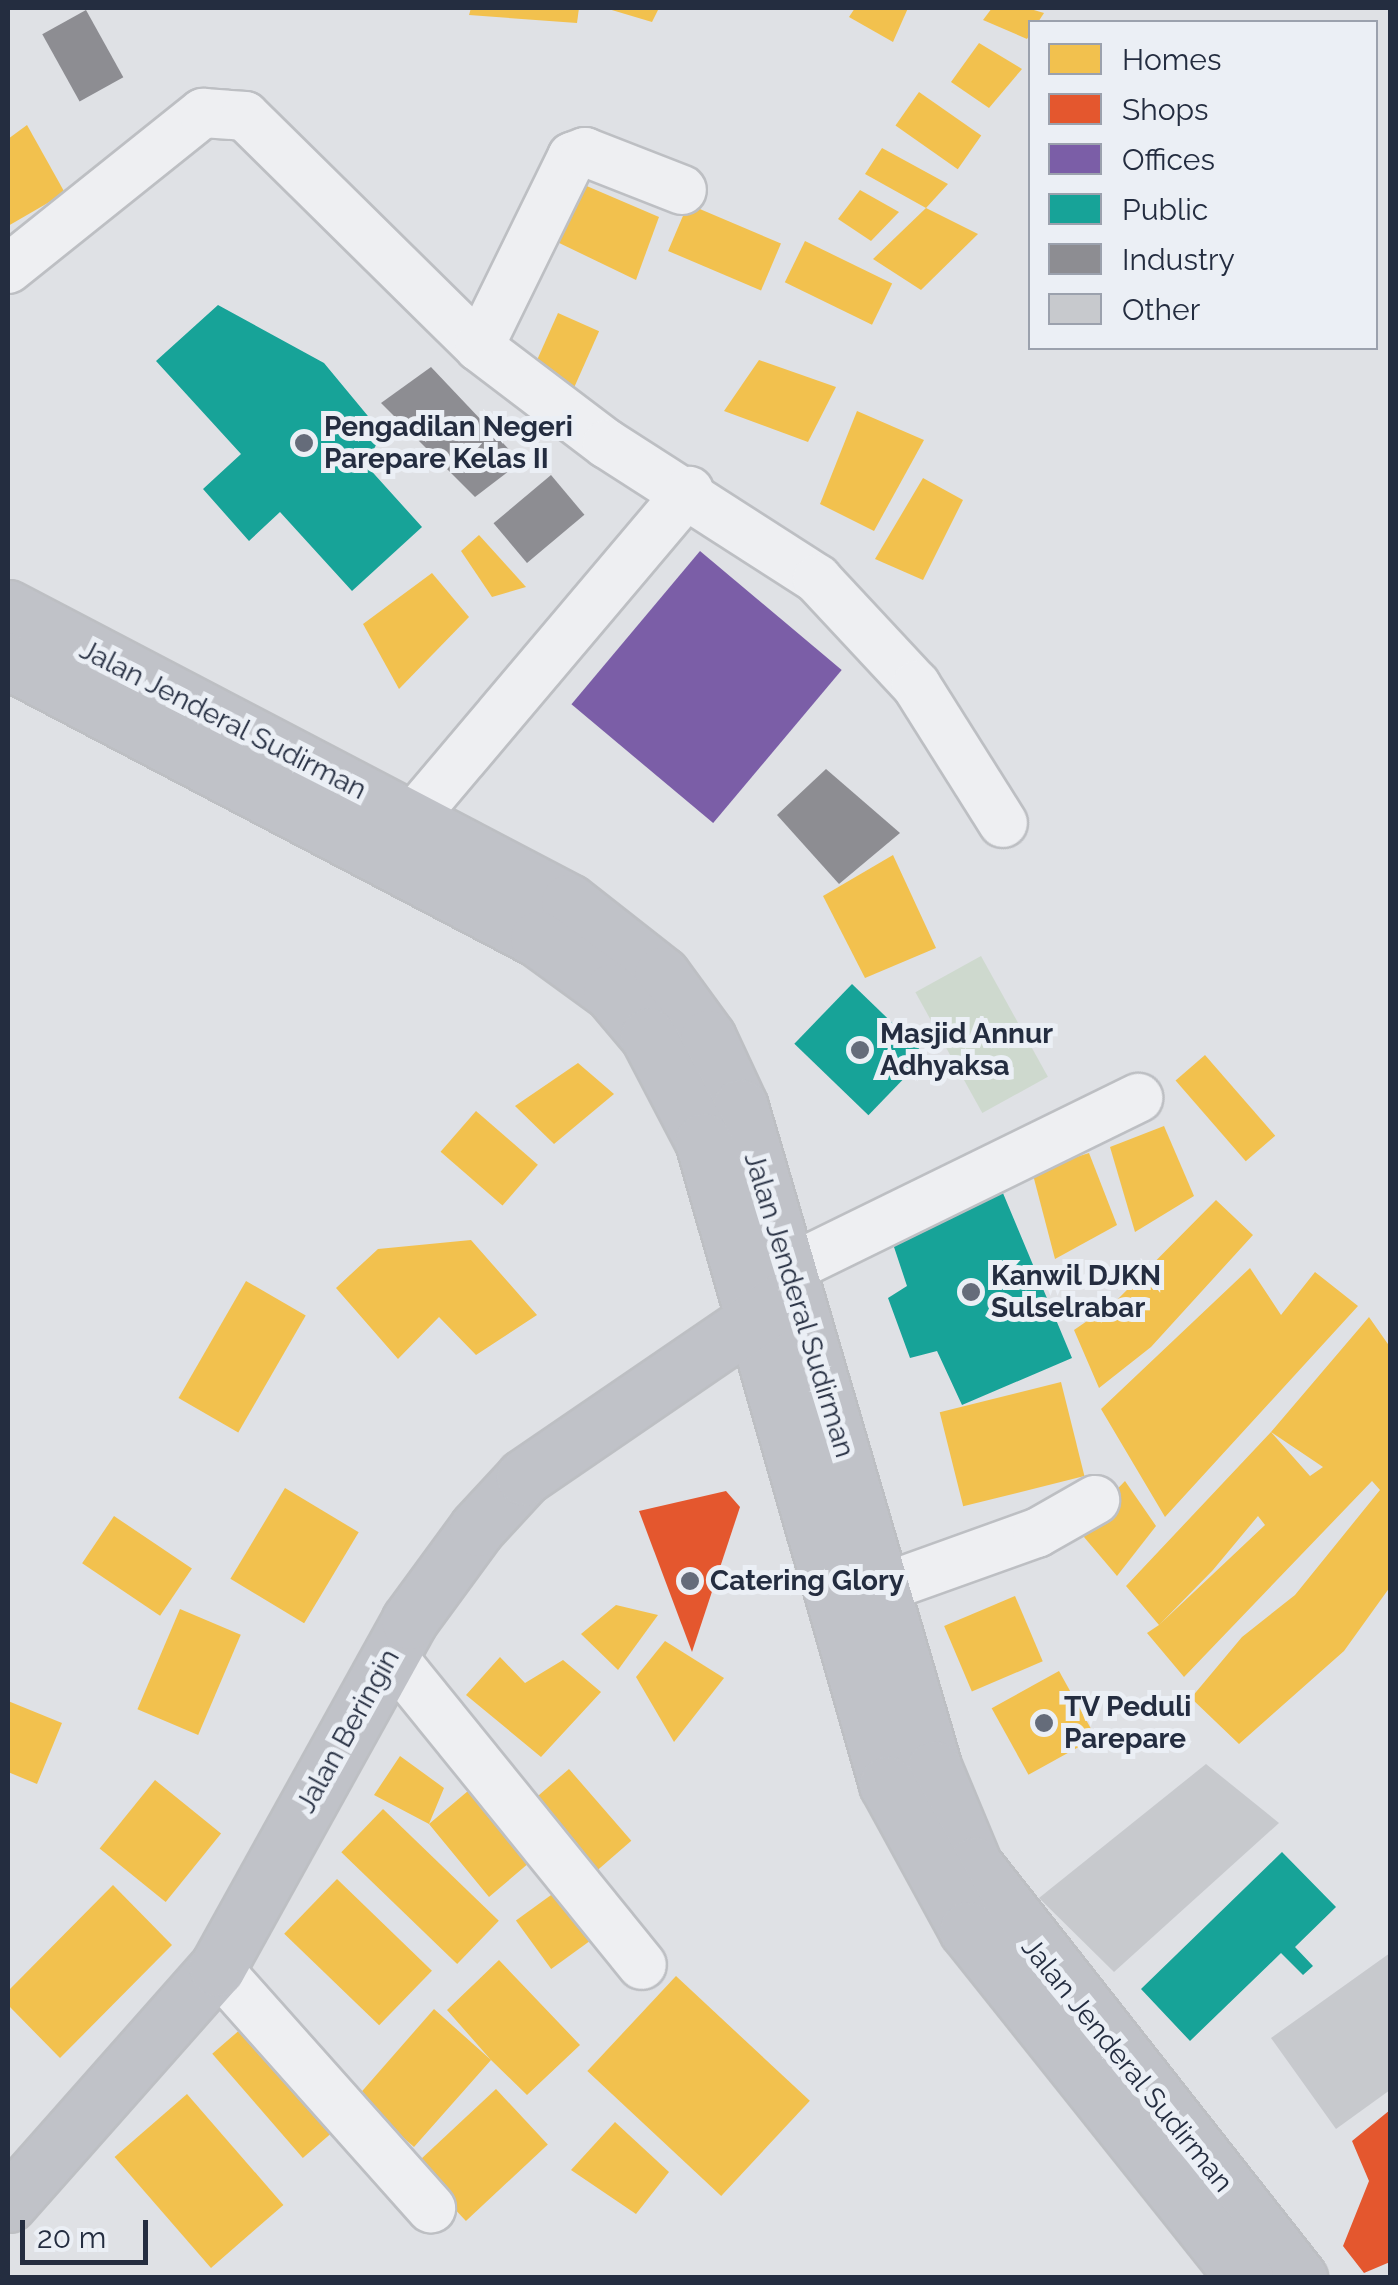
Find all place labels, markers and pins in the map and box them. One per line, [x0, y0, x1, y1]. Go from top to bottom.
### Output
place label: Pengadilan Negeri Parepare Kelas II [324, 410, 573, 476]
marker: Pengadilan Negeri Parepare Kelas II [293, 432, 315, 454]
place label: Masjid Annur Adhyaksa [880, 1017, 1054, 1083]
marker: Masjid Annur Adhyaksa [849, 1039, 871, 1061]
place label: Kanwil DJKN Sulselrabar [991, 1259, 1162, 1325]
marker: Kanwil DJKN Sulselrabar [960, 1281, 982, 1303]
place label: Catering Glory [710, 1564, 904, 1598]
marker: Catering Glory [679, 1570, 701, 1592]
place label: TV Peduli Parepare [1064, 1690, 1192, 1756]
marker: TV Peduli Parepare [1033, 1712, 1055, 1734]

